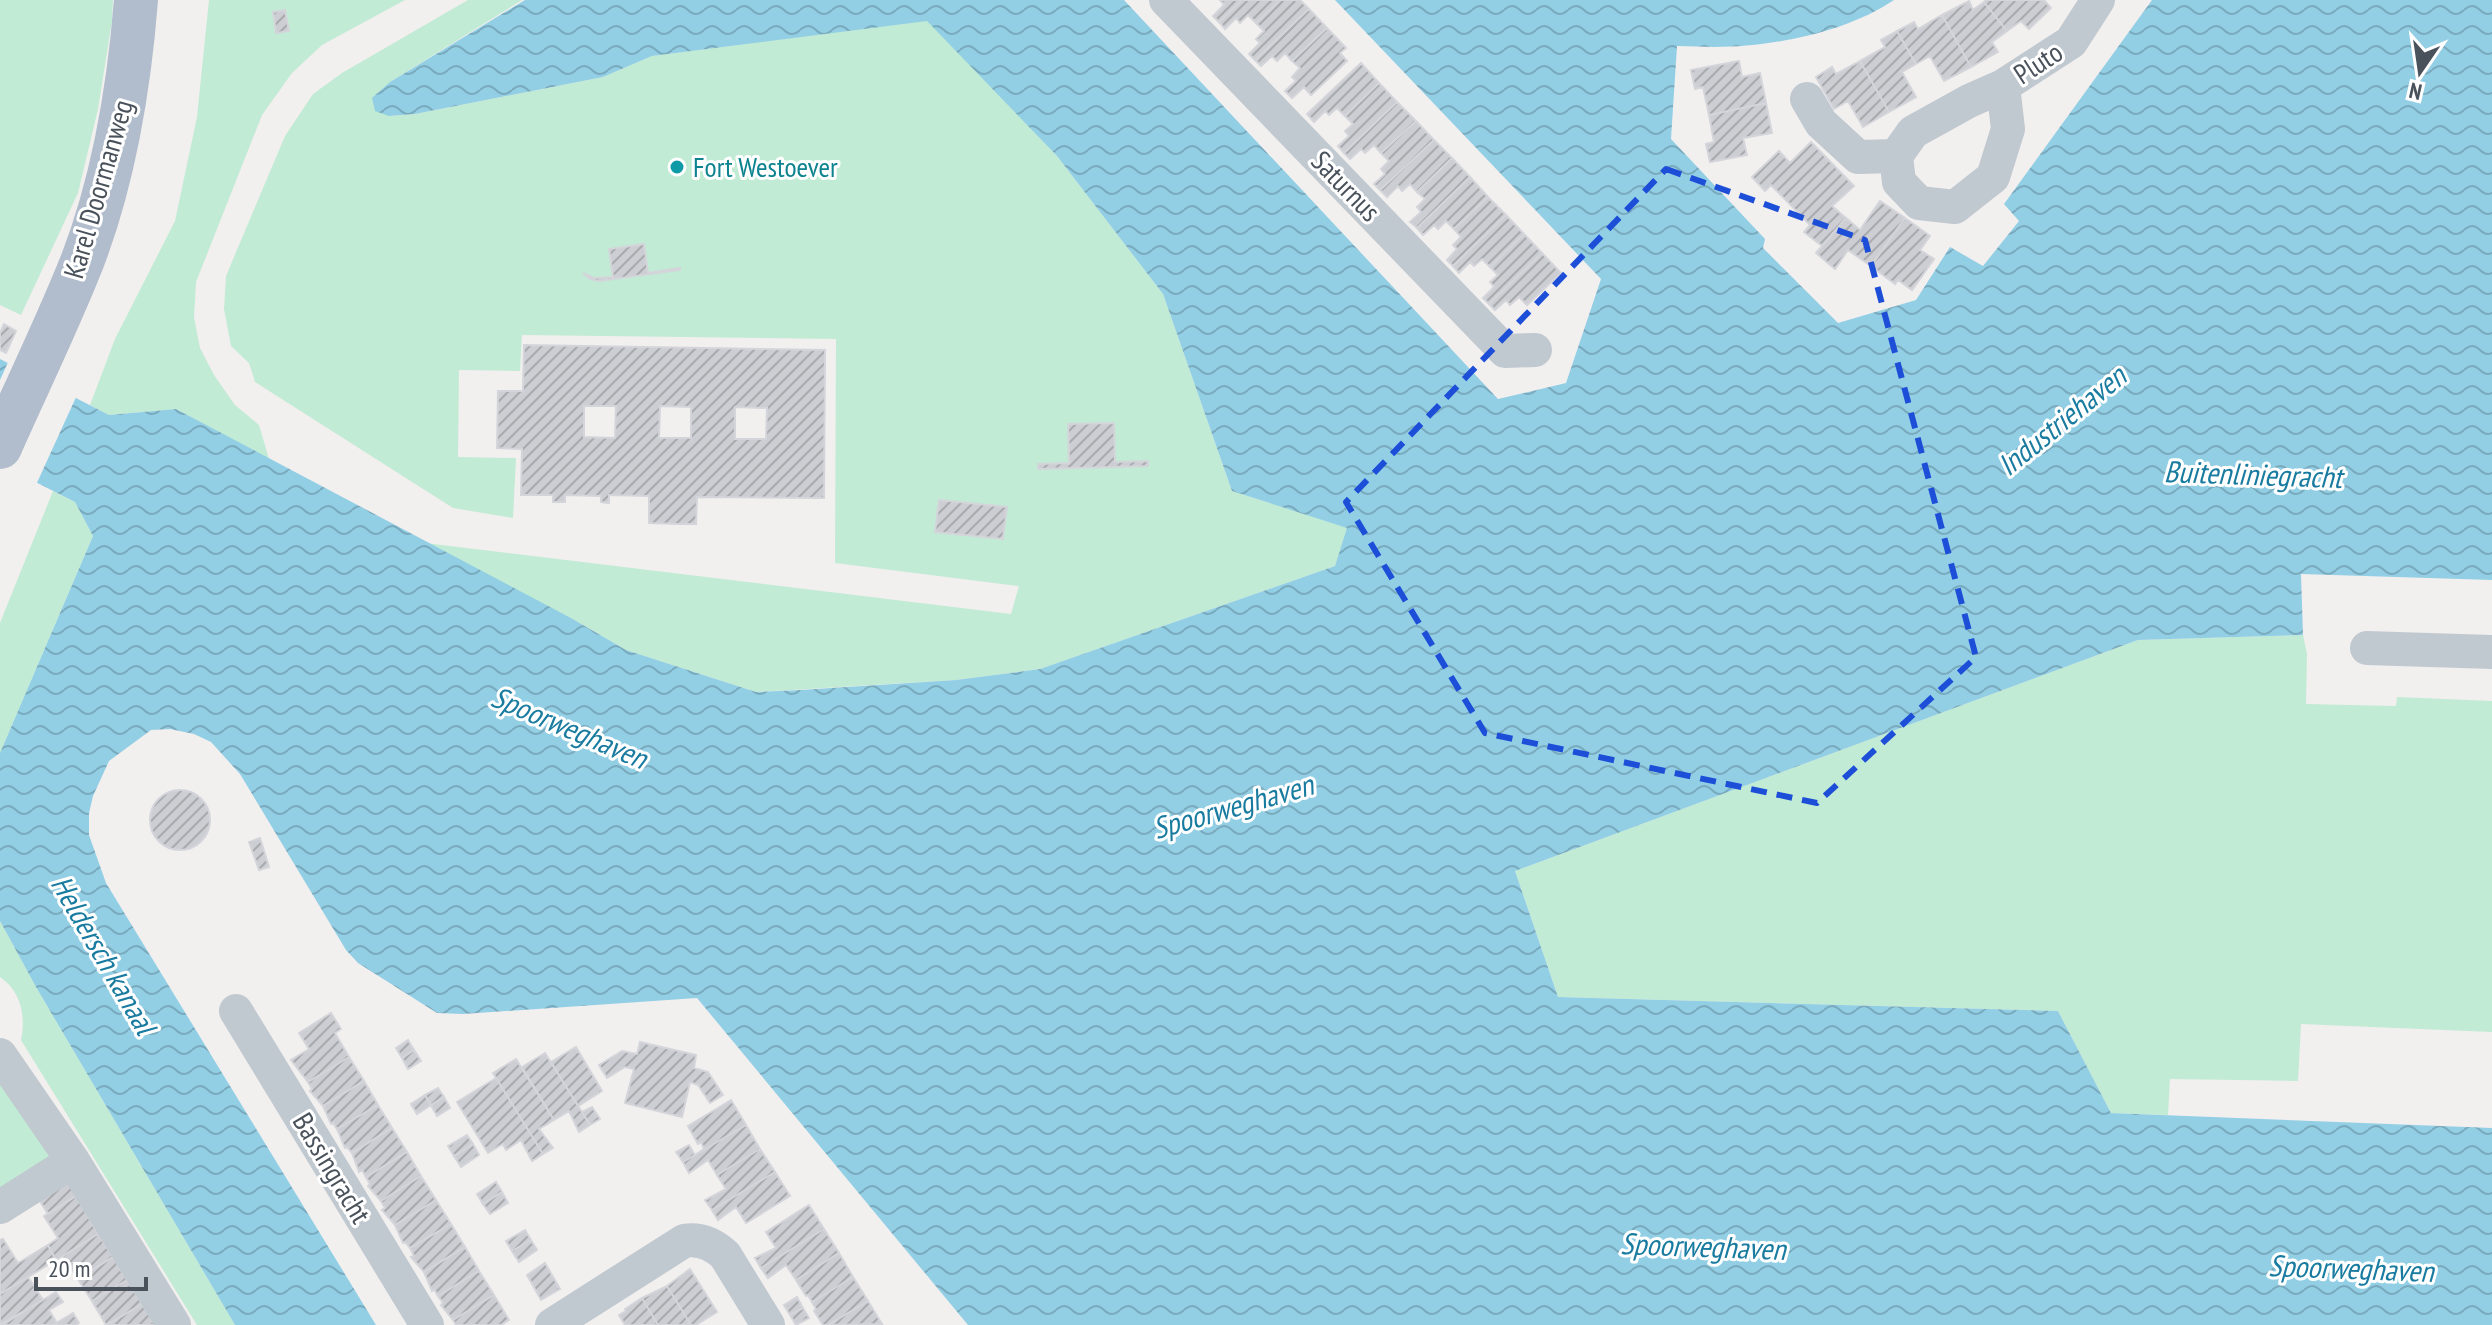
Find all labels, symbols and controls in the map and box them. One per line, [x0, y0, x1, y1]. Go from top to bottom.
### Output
north arrow [2380, 32, 2460, 112]
street label: Pluto [2006, 33, 2069, 92]
text: N [2407, 77, 2424, 106]
street label: Karel Doormanweg [54, 95, 141, 282]
street label: Saturnus [1304, 142, 1389, 229]
place label: Fort Westoever [693, 148, 838, 185]
marker: Fort Westoever [668, 158, 686, 176]
water label: Industriehaven [1989, 355, 2135, 483]
water label: Buitenliniegracht [2163, 451, 2346, 496]
water label: Spoorweghaven [486, 676, 655, 778]
water label: Spoorweghaven [1148, 764, 1319, 847]
water label: Heldersch kanaal [43, 868, 167, 1043]
street label: Bassingracht [285, 1106, 380, 1230]
water label: Spoorweghaven [1620, 1223, 1788, 1268]
scale bar [36, 1241, 146, 1291]
water label: Spoorweghaven [2268, 1245, 2436, 1290]
text: 20 m [48, 1253, 90, 1284]

